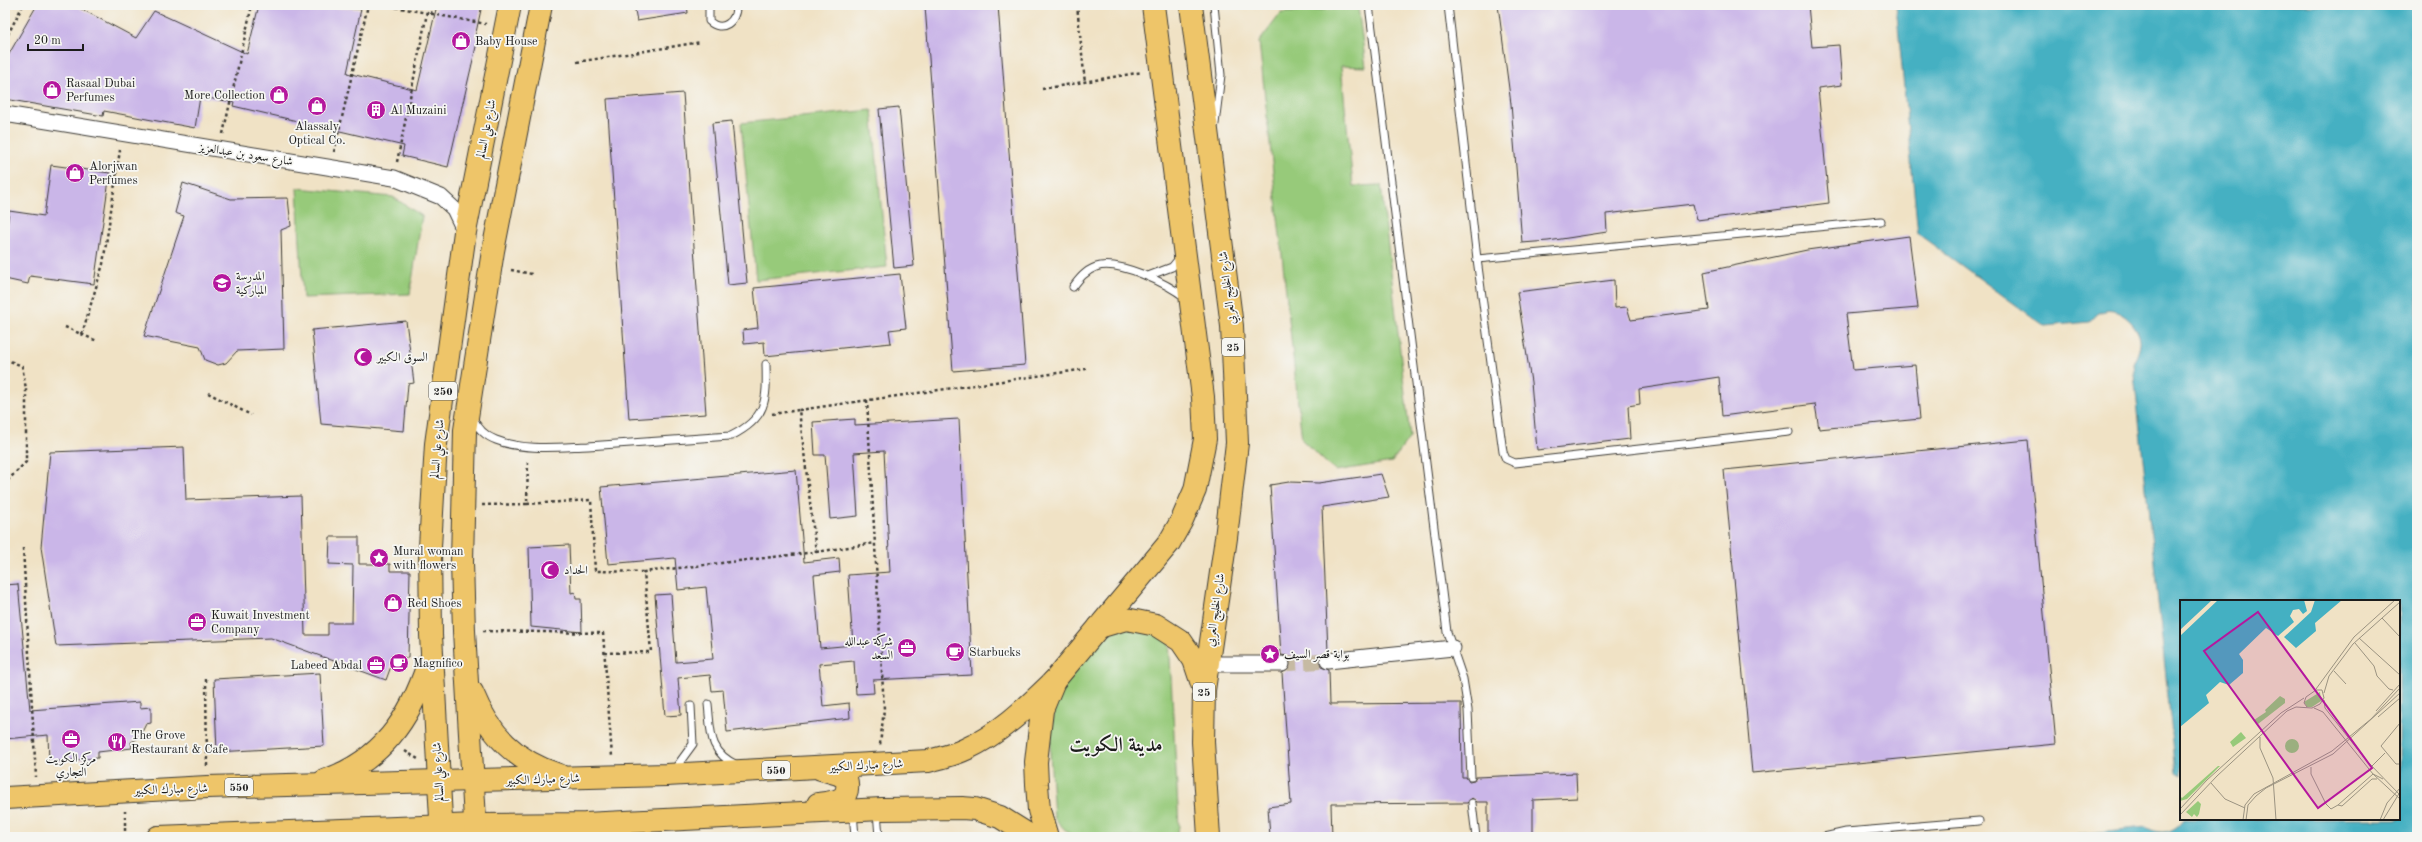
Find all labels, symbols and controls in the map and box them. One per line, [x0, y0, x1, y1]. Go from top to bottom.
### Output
scale bar [28, 26, 83, 52]
shop icon: Baby House [450, 30, 472, 52]
text: 20 m [34, 35, 61, 47]
place label: Baby House [475, 36, 538, 48]
place label: Rasaal Dubai Perfumes [66, 78, 135, 104]
shop icon: Rasaal Dubai Perfumes [41, 79, 63, 101]
shop icon: More Collection [268, 84, 290, 106]
place label: More Collection [184, 90, 266, 102]
shop icon: Alassaly Optical Co. [306, 95, 328, 117]
street label: شارع علي السالم [474, 98, 504, 161]
building icon: Al Muzaini [365, 99, 387, 121]
place label: Al Muzaini [390, 105, 446, 117]
place label: Alassaly Optical Co. [288, 121, 346, 147]
street label: شارع سعود بن عبدالعزيز [195, 141, 294, 172]
place label: Alorjwan Perfumes [89, 161, 138, 187]
shop icon: Alorjwan Perfumes [64, 162, 86, 184]
street label: شارع الخليج العربي [1218, 250, 1242, 325]
place label: المدرسة المباركية [236, 271, 267, 297]
school or university icon: المدرسة المباركية [211, 272, 233, 294]
road number: 25 [1222, 338, 1244, 356]
mosque icon: السوق الكبير [352, 346, 374, 368]
place label: السوق الكبير [375, 351, 428, 365]
road number: 250 [429, 382, 457, 400]
street label: شارع علي السالم [428, 419, 452, 480]
place label: Mural woman with flowers [393, 546, 464, 572]
place icon: Mural woman with flowers [368, 547, 390, 569]
mosque icon: الحداد [539, 559, 561, 581]
place label: الحداد [564, 565, 588, 577]
street label: شارع الخليج العربي [1205, 573, 1231, 648]
shop icon: Red Shoes [382, 592, 404, 614]
place label: Red Shoes [407, 598, 461, 610]
inset map [2180, 600, 2400, 820]
place label: Kuwait Investment Company [211, 610, 310, 636]
office icon: Kuwait Investment Company [186, 611, 208, 633]
place label: شركة عبدالله السعد [845, 633, 893, 662]
office icon: شركة عبدالله السعد [896, 637, 918, 659]
cafe icon: Starbucks [944, 641, 966, 663]
place icon: بوابة قصر السيف [1259, 643, 1281, 665]
place label: Starbucks [969, 647, 1021, 659]
place label: بوابة قصر السيف [1284, 649, 1349, 662]
cafe icon: Magnifico [388, 652, 410, 674]
office icon: Labeed Abdal [365, 654, 387, 676]
place label: Magnifico [413, 658, 463, 670]
place label: Labeed Abdal [290, 660, 362, 672]
road number: 25 [1193, 683, 1215, 701]
office icon: مركز الكويت التجاري [60, 728, 82, 750]
place label: The Grove Restaurant & Cafe [131, 730, 228, 756]
restaurant icon: The Grove Restaurant & Cafe [106, 731, 128, 753]
district label: مدينة الكويت [1070, 734, 1162, 757]
street label: شارع علي السالم [430, 741, 452, 802]
place label: مركز الكويت التجاري [46, 751, 96, 782]
street label: شارع مبارك الكبير [827, 757, 904, 778]
road number: 550 [762, 761, 790, 779]
street label: شارع مبارك الكبير [504, 772, 581, 791]
road number: 550 [225, 778, 253, 796]
street label: شارع مبارك الكبير [132, 782, 209, 801]

